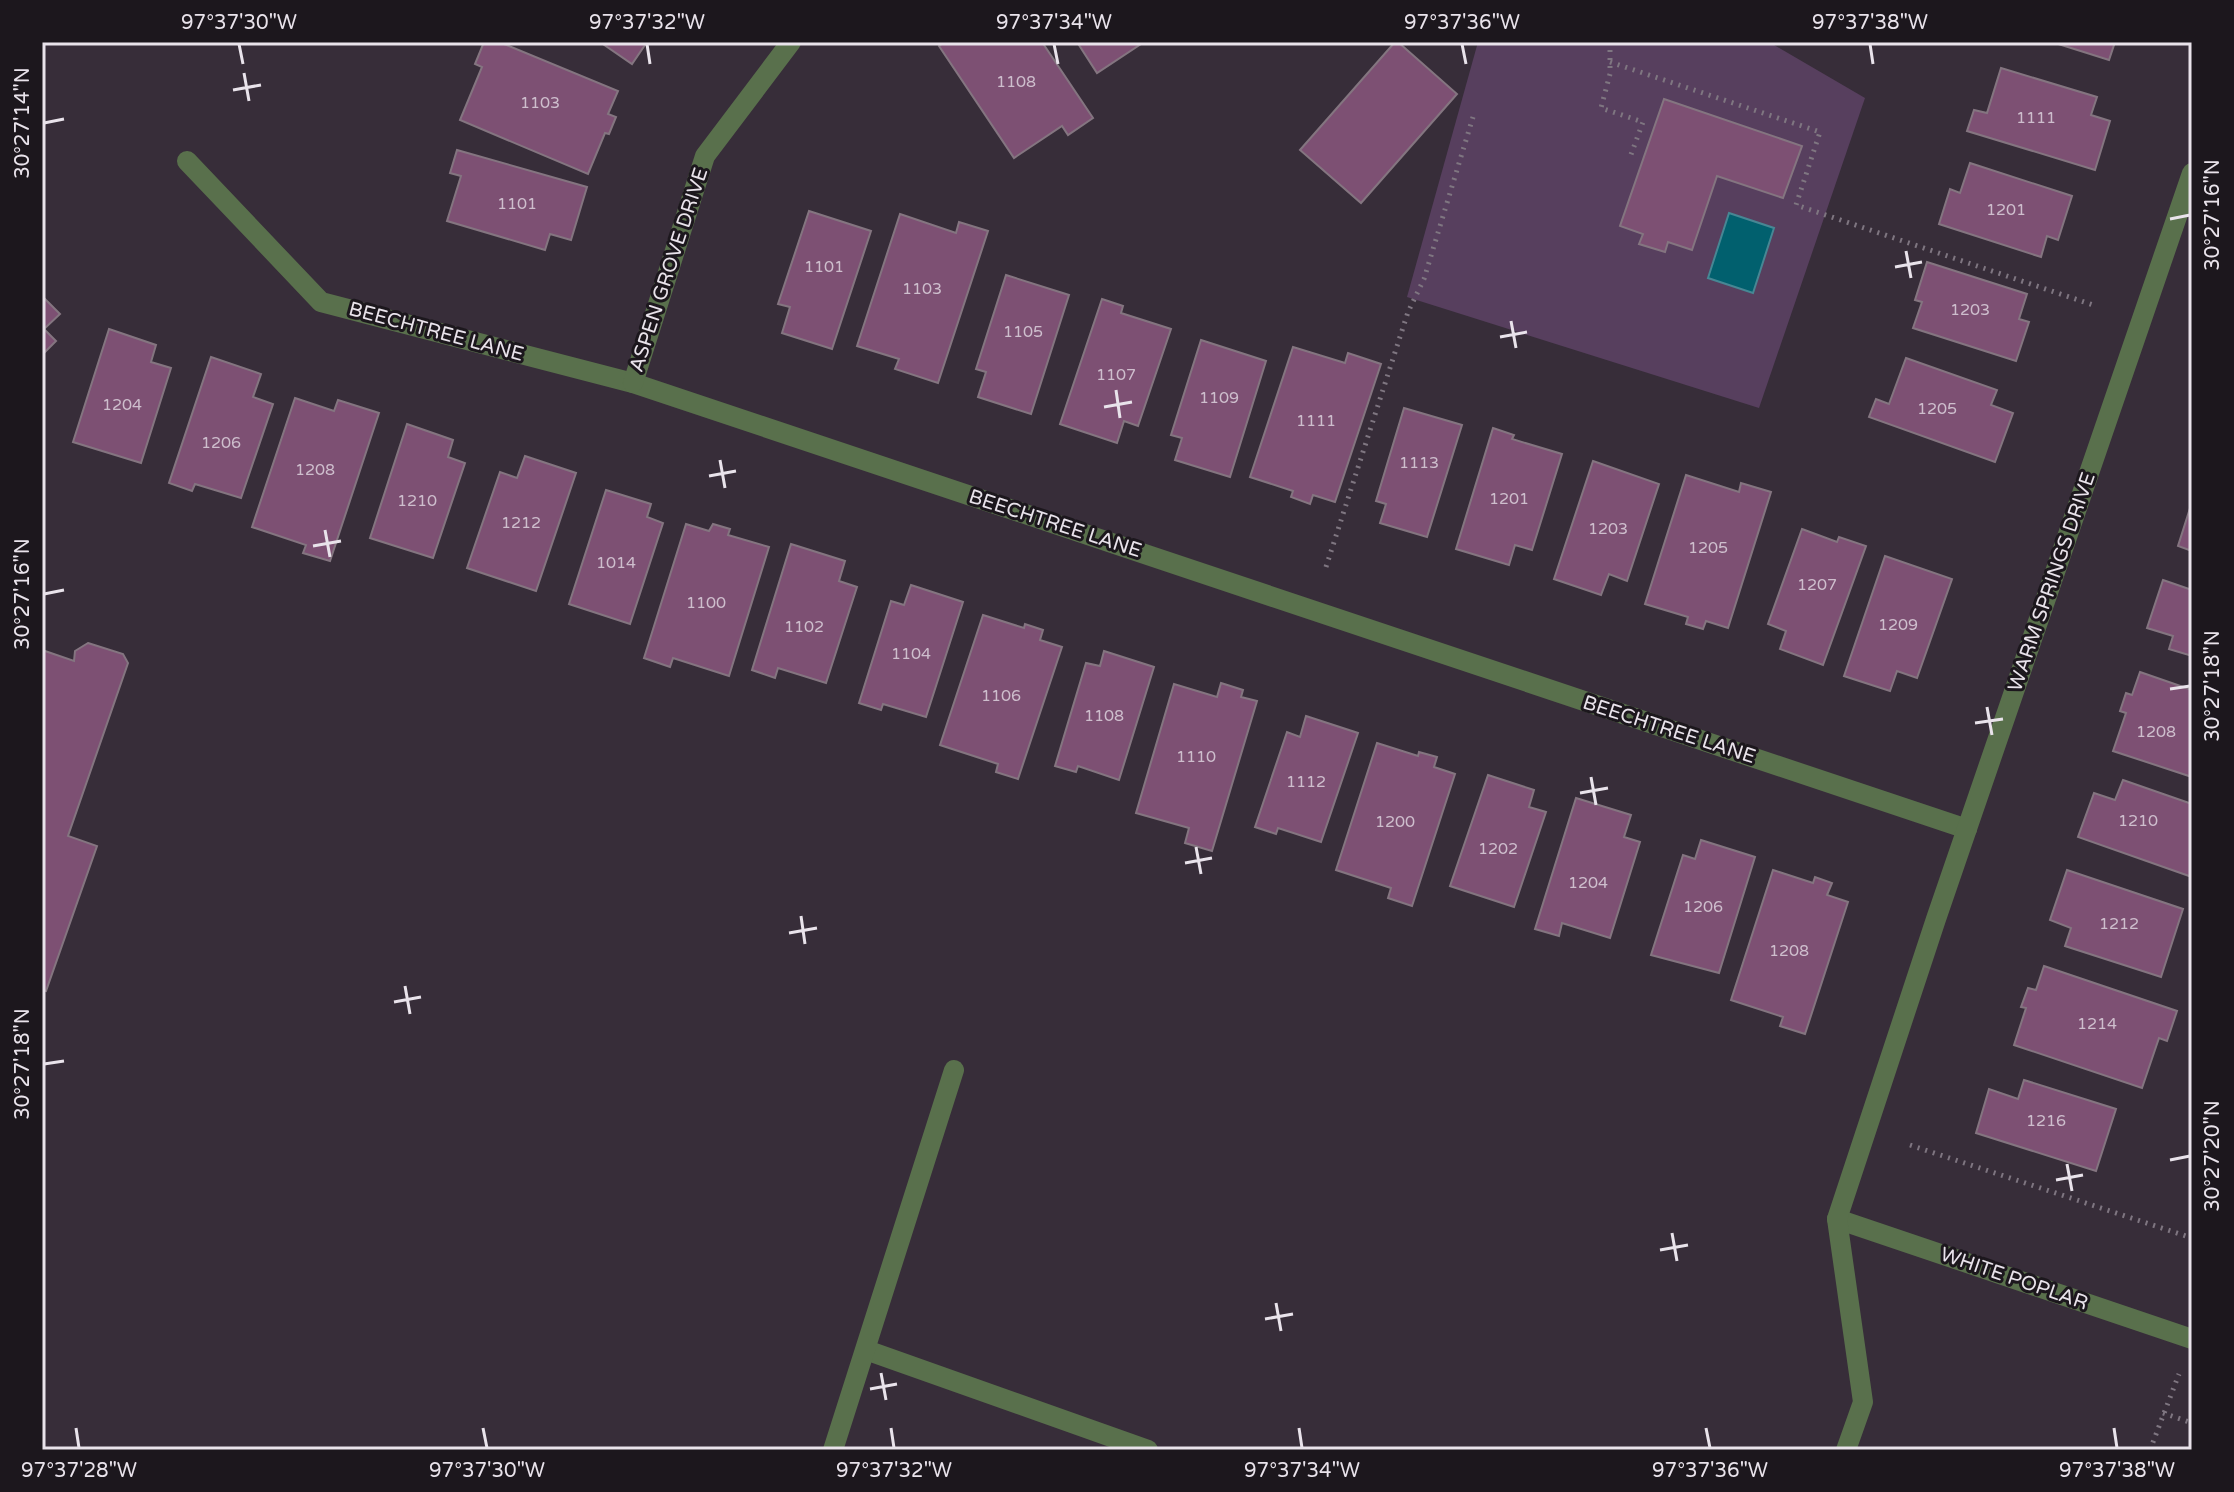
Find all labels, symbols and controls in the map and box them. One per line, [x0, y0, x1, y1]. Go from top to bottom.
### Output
text: 97°37'30"W [181, 11, 297, 35]
text: 97°37'32"W [589, 11, 705, 35]
text: 97°37'34"W [996, 11, 1112, 35]
text: 97°37'36"W [1404, 11, 1520, 35]
text: 97°37'38"W [1812, 11, 1928, 35]
text: 30°27'14"N [11, 67, 35, 179]
house number: 1108 [996, 72, 1036, 92]
house number: 1103 [520, 93, 560, 113]
house number: 1111 [2016, 108, 2056, 128]
text: 30°27'16"N [2201, 159, 2225, 271]
street label: ASPEN GROVE DRIVE [625, 165, 713, 375]
house number: 1101 [497, 194, 537, 214]
house number: 1201 [1986, 200, 2026, 220]
house number: 1101 [804, 257, 844, 277]
house number: 1103 [902, 279, 942, 299]
street label: BEECHTREE LANE [346, 297, 526, 367]
house number: 1203 [1950, 300, 1990, 320]
house number: 1105 [1003, 322, 1043, 342]
house number: 1107 [1096, 365, 1136, 385]
house number: 1109 [1199, 388, 1239, 408]
house number: 1204 [102, 395, 142, 415]
house number: 1205 [1917, 399, 1957, 419]
house number: 1111 [1296, 411, 1336, 431]
house number: 1206 [201, 433, 241, 453]
house number: 1113 [1399, 453, 1439, 473]
house number: 1208 [295, 460, 335, 480]
street label: WARM SPRINGS DRIVE [2003, 469, 2101, 695]
street label: BEECHTREE LANE [966, 485, 1144, 563]
house number: 1201 [1489, 489, 1529, 509]
house number: 1210 [397, 491, 437, 511]
house number: 1212 [501, 513, 541, 533]
house number: 1203 [1588, 519, 1628, 539]
text: 30°27'16"N [11, 538, 35, 650]
house number: 1205 [1688, 538, 1728, 558]
house number: 1014 [596, 553, 636, 573]
house number: 1207 [1797, 575, 1837, 595]
house number: 1100 [686, 593, 726, 613]
house number: 1209 [1878, 615, 1918, 635]
house number: 1102 [784, 617, 824, 637]
text: 30°27'18"N [2201, 630, 2225, 742]
house number: 1104 [891, 644, 931, 664]
house number: 1106 [981, 686, 1021, 706]
street label: BEECHTREE LANE [1580, 691, 1758, 769]
house number: 1108 [1084, 706, 1124, 726]
house number: 1208 [2136, 722, 2176, 742]
house number: 1110 [1176, 747, 1216, 767]
house number: 1112 [1286, 772, 1326, 792]
house number: 1210 [2118, 811, 2158, 831]
house number: 1200 [1375, 812, 1415, 832]
house number: 1202 [1478, 839, 1518, 859]
house number: 1204 [1568, 873, 1608, 893]
house number: 1206 [1683, 897, 1723, 917]
house number: 1212 [2099, 914, 2139, 934]
house number: 1208 [1769, 941, 1809, 961]
text: 30°27'18"N [11, 1008, 35, 1120]
house number: 1214 [2077, 1014, 2117, 1034]
text: 30°27'20"N [2201, 1100, 2225, 1212]
house number: 1216 [2026, 1111, 2066, 1131]
street label: WHITE POPLAR [1937, 1242, 2091, 1316]
text: 97°37'28"W [21, 1459, 137, 1483]
text: 97°37'30"W [429, 1459, 545, 1483]
text: 97°37'32"W [836, 1459, 952, 1483]
text: 97°37'34"W [1244, 1459, 1360, 1483]
text: 97°37'36"W [1652, 1459, 1768, 1483]
text: 97°37'38"W [2059, 1459, 2175, 1483]

